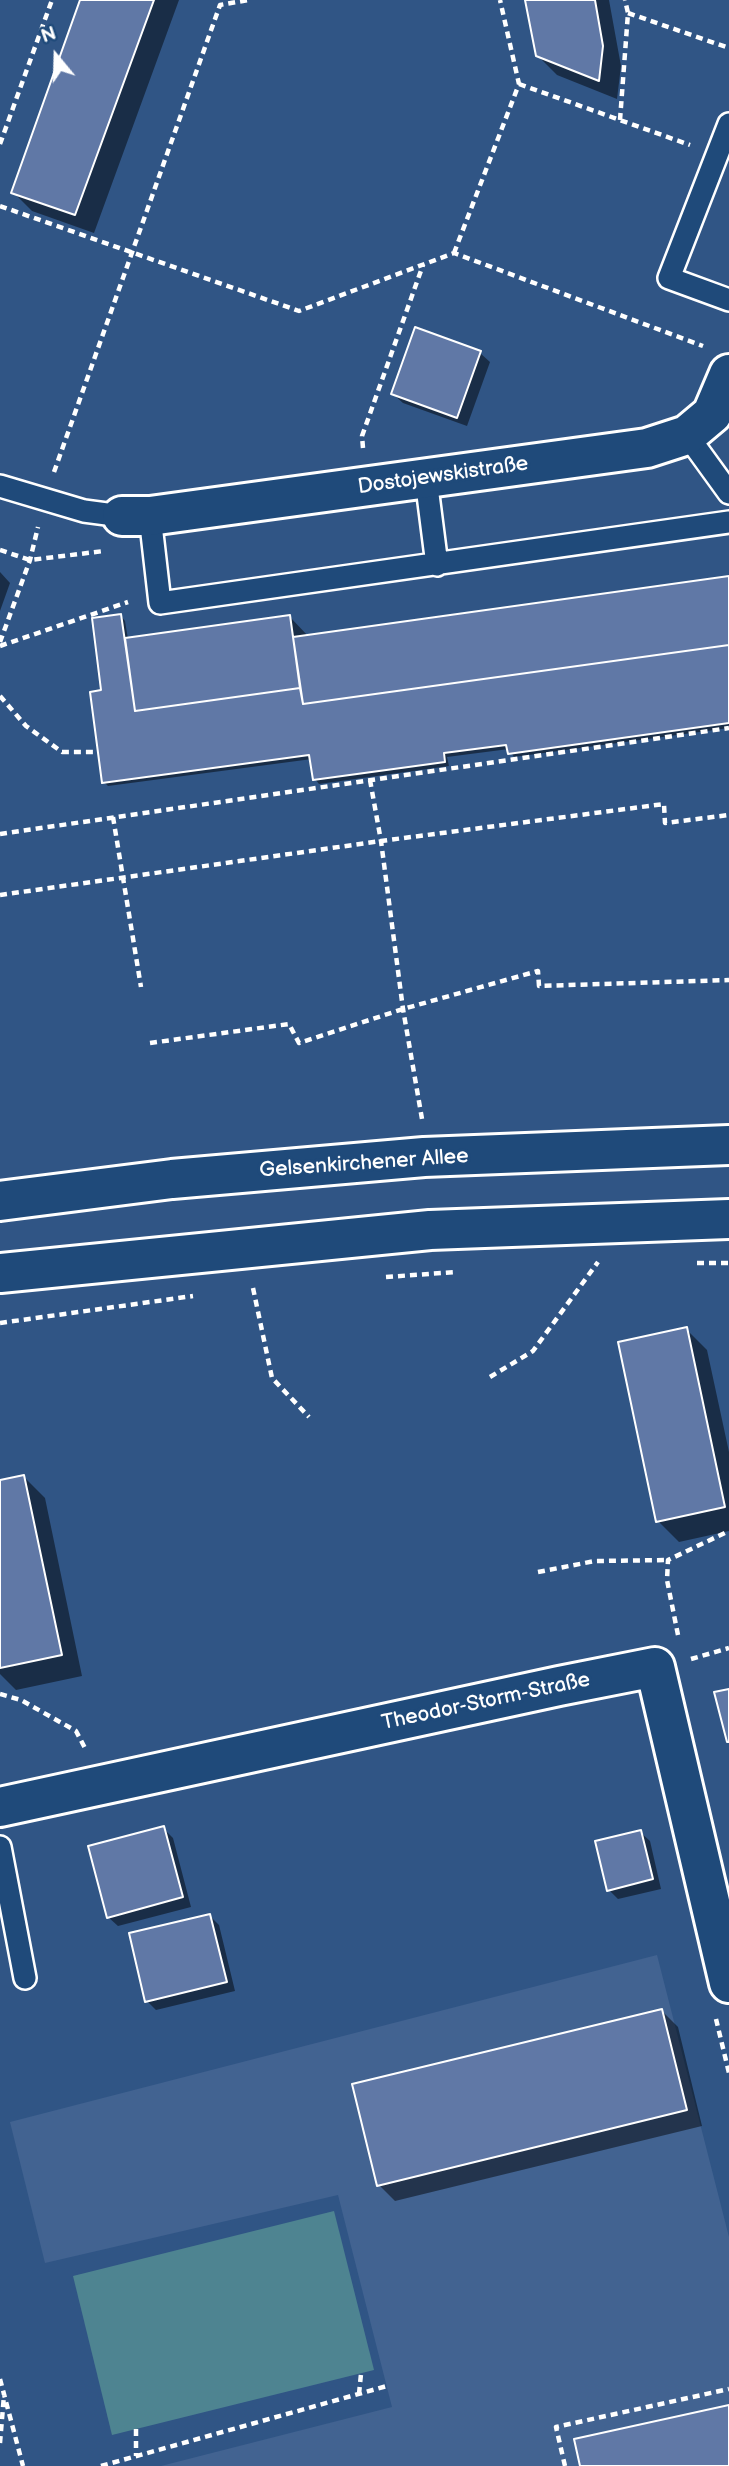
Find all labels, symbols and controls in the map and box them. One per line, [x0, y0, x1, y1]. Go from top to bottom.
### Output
north arrow [21, 21, 91, 91]
text: N [39, 22, 59, 49]
street label: Dostojewskistraße [356, 452, 530, 500]
street label: Gelsenkirchener Allee [259, 1144, 469, 1184]
street label: Theodor-Storm-Straße [380, 1668, 592, 1736]

